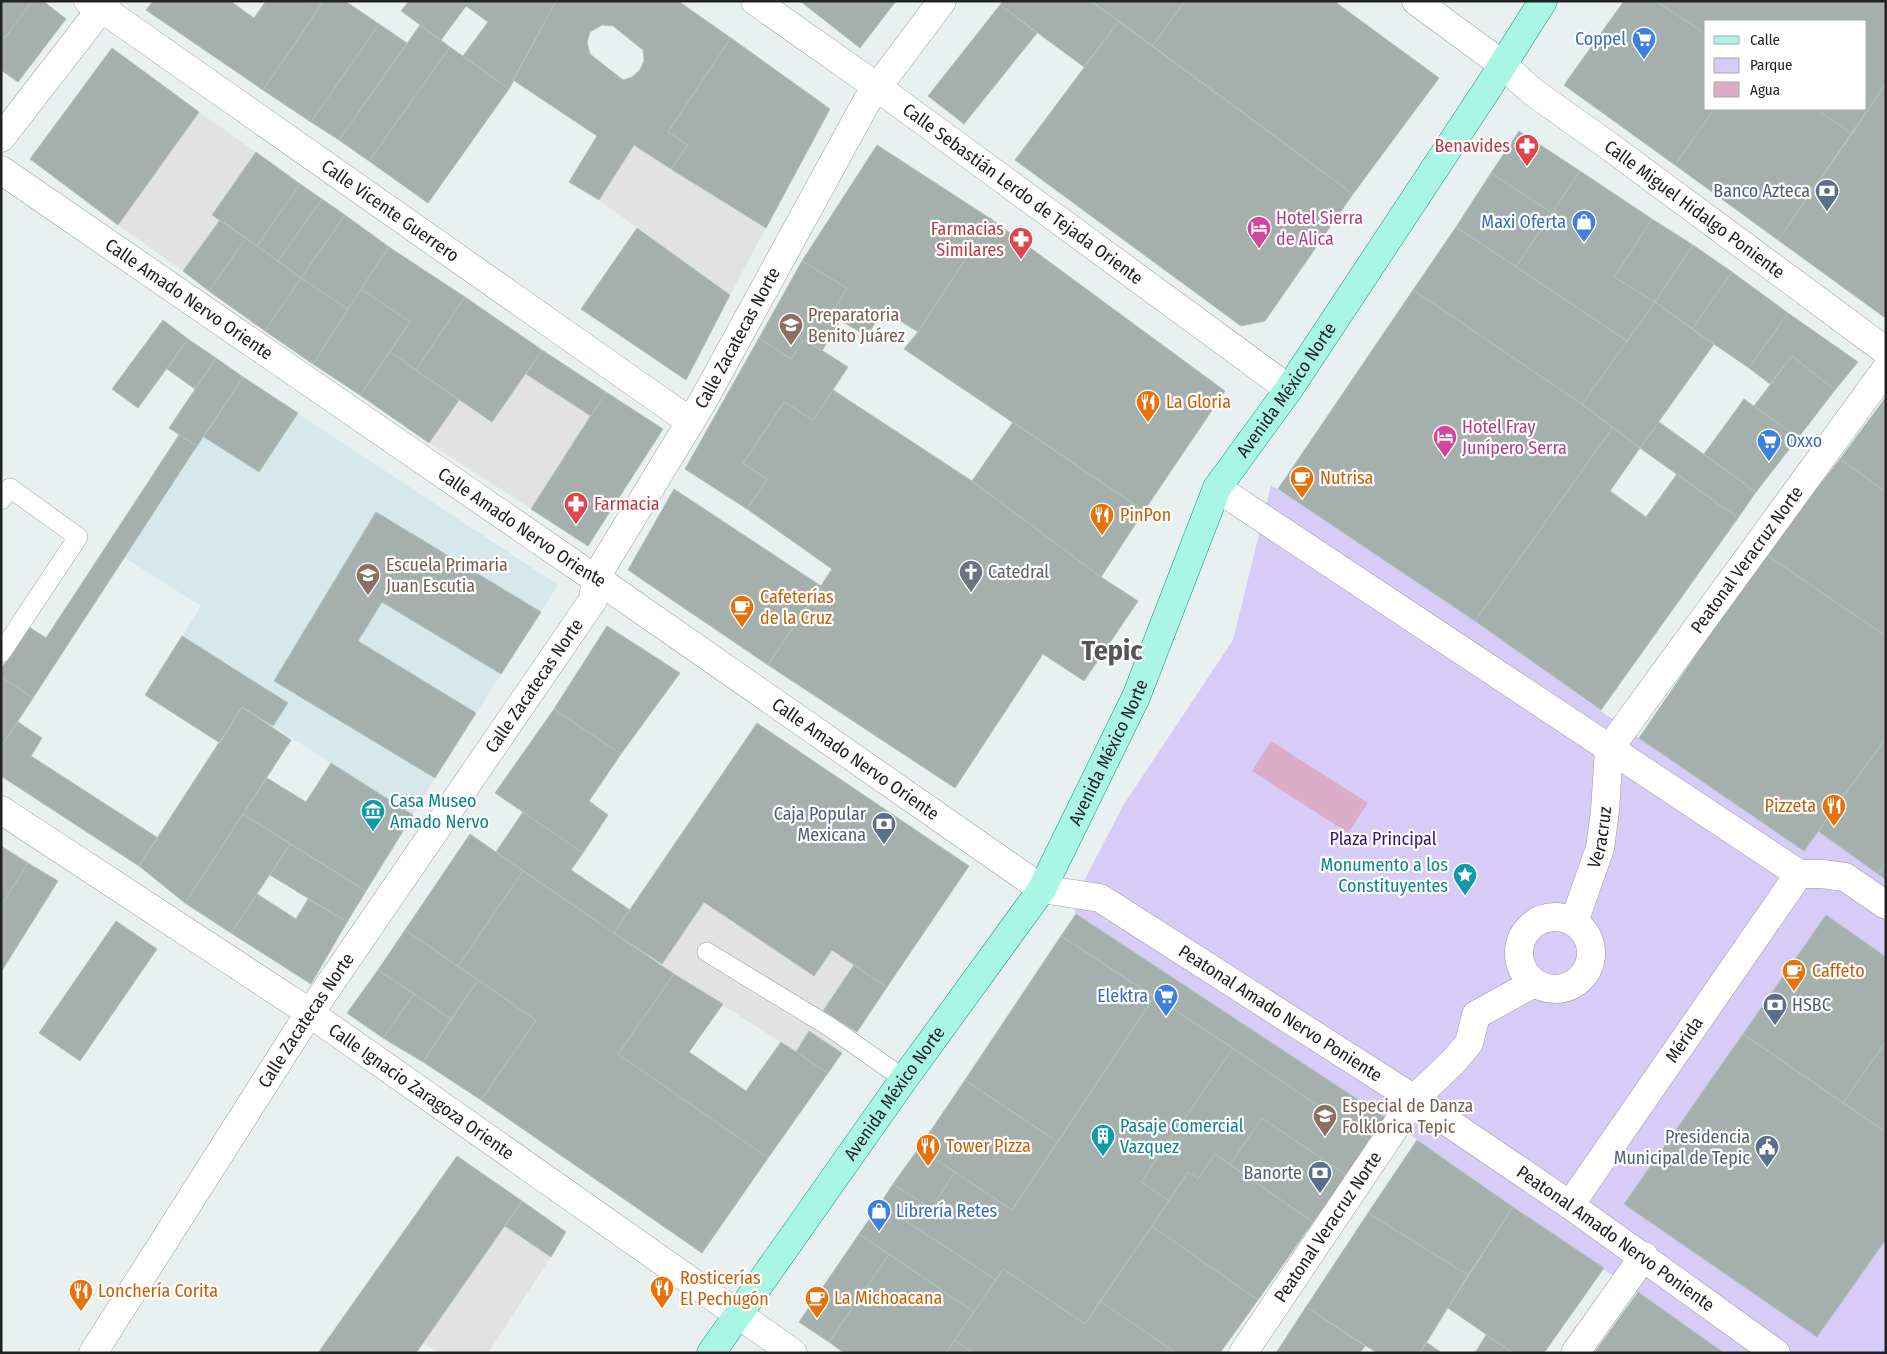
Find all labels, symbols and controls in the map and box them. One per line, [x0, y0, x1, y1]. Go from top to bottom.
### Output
legend [1704, 20, 1867, 110]
supermarket icon: Coppel [1631, 26, 1657, 60]
place label: Coppel [1575, 28, 1626, 50]
text: Calle [1750, 31, 1780, 49]
text: Parque [1750, 56, 1793, 74]
text: Agua [1750, 81, 1780, 99]
street label: Calle Sebastián Lerdo de Tejada Oriente [898, 98, 1147, 289]
pharmacy icon: Benavides [1514, 133, 1540, 167]
place label: Benavides [1434, 135, 1510, 157]
street label: Calle Miguel Hidalgo Poniente [1600, 135, 1789, 283]
street label: Calle Vicente Guerrero [317, 155, 463, 267]
bank icon: Banco Azteca [1814, 178, 1840, 212]
place label: Banco Azteca [1713, 180, 1810, 202]
place label: Hotel Sierra de Alica [1276, 207, 1363, 250]
shop icon: Maxi Oferta [1571, 209, 1597, 243]
place label: Maxi Oferta [1481, 211, 1566, 233]
hotel icon: Hotel Sierra de Alica [1246, 215, 1272, 249]
place label: Farmacias Similares [931, 218, 1004, 261]
pharmacy icon: Farmacias Similares [1008, 226, 1034, 260]
street label: Calle Amado Nervo Oriente [101, 234, 277, 365]
street label: Calle Zacatecas Norte [690, 264, 785, 413]
place label: Preparatoria Benito Juárez [808, 304, 905, 347]
school or university icon: Preparatoria Benito Juárez [778, 312, 804, 346]
street label: Avenida México Norte [1232, 318, 1341, 462]
restaurant icon: La Gloria [1135, 389, 1161, 423]
place label: La Gloria [1166, 391, 1231, 413]
place label: Hotel Fray Junípero Serra [1462, 416, 1567, 459]
hotel icon: Hotel Fray Junípero Serra [1432, 424, 1458, 458]
supermarket icon: Oxxo [1756, 428, 1782, 462]
place label: Oxxo [1786, 430, 1822, 452]
street label: Calle Amado Nervo Oriente [434, 463, 611, 592]
cafe icon: Nutrisa [1289, 465, 1315, 499]
place label: Nutrisa [1320, 467, 1374, 489]
street label: Peatonal Veracruz Norte [1686, 482, 1808, 638]
pharmacy icon: Farmacia [563, 491, 589, 525]
place label: Farmacia [594, 493, 660, 515]
restaurant icon: PinPon [1089, 502, 1115, 536]
place label: PinPon [1120, 504, 1171, 526]
place label: Escuela Primaria Juan Escutia [386, 554, 508, 597]
church icon: Catedral [958, 559, 984, 593]
place label: Catedral [988, 561, 1049, 583]
school or university icon: Escuela Primaria Juan Escutia [355, 562, 381, 596]
place label: Cafeterías de la Cruz [760, 586, 834, 629]
cafe icon: Cafeterías de la Cruz [729, 594, 755, 628]
street label: Calle Zacatecas Norte [481, 615, 588, 757]
district label: Tepic [1081, 634, 1143, 667]
street label: Avenida México Norte [1064, 676, 1153, 829]
street label: Calle Amado Nervo Oriente [768, 693, 943, 825]
place label: Casa Museo Amado Nervo [390, 790, 489, 833]
restaurant icon: Pizzeta [1821, 793, 1847, 827]
place label: Pizzeta [1764, 795, 1816, 817]
museum icon: Casa Museo Amado Nervo [360, 798, 386, 832]
place label: Caja Popular Mexicana [774, 803, 867, 846]
street label: Veracruz [1583, 806, 1616, 871]
bank icon: Caja Popular Mexicana [871, 811, 897, 845]
park label: Plaza Principal [1329, 828, 1437, 850]
place label: Monumento a los Constituyentes [1320, 854, 1448, 897]
place icon: Monumento a los Constituyentes [1452, 862, 1478, 896]
street label: Peatonal Amado Nervo Poniente [1174, 940, 1386, 1087]
street label: Calle Zacatecas Norte [253, 949, 359, 1092]
cafe icon: Caffeto [1781, 958, 1807, 992]
place label: Caffeto [1812, 960, 1865, 982]
supermarket icon: Elektra [1153, 983, 1179, 1017]
place label: Elektra [1097, 985, 1148, 1007]
bank icon: HSBC [1762, 992, 1788, 1026]
place label: HSBC [1792, 994, 1831, 1016]
street label: Mérida [1661, 1012, 1708, 1067]
street label: Calle Ignacio Zaragoza Oriente [324, 1019, 518, 1164]
street label: Avenida México Norte [839, 1022, 950, 1165]
place label: Especial de Danza Folklorica Tepic [1342, 1095, 1474, 1138]
school or university icon: Especial de Danza Folklorica Tepic [1312, 1103, 1338, 1137]
place label: Pasaje Comercial Vazquez [1120, 1115, 1244, 1158]
building icon: Pasaje Comercial Vazquez [1090, 1123, 1116, 1157]
place label: Presidencia Municipal de Tepic [1614, 1126, 1750, 1169]
restaurant icon: Tower Pizza [915, 1133, 941, 1167]
public building icon: Presidencia Municipal de Tepic [1754, 1134, 1780, 1168]
place label: Tower Pizza [946, 1135, 1031, 1157]
street label: Peatonal Veracruz Norte [1269, 1147, 1386, 1306]
bank icon: Banorte [1307, 1160, 1333, 1194]
street label: Peatonal Amado Nervo Poniente [1512, 1161, 1719, 1316]
place label: Banorte [1244, 1162, 1302, 1184]
shop icon: Librería Retes [866, 1198, 892, 1232]
place label: Librería Retes [896, 1200, 998, 1222]
place label: Rosticerías El Pechugón [680, 1267, 769, 1310]
restaurant icon: Rosticerías El Pechugón [649, 1275, 675, 1309]
restaurant icon: Lonchería Corita [68, 1278, 94, 1312]
place label: Lonchería Corita [98, 1280, 218, 1302]
cafe icon: La Michoacana [804, 1285, 830, 1319]
place label: La Michoacana [834, 1287, 942, 1309]

